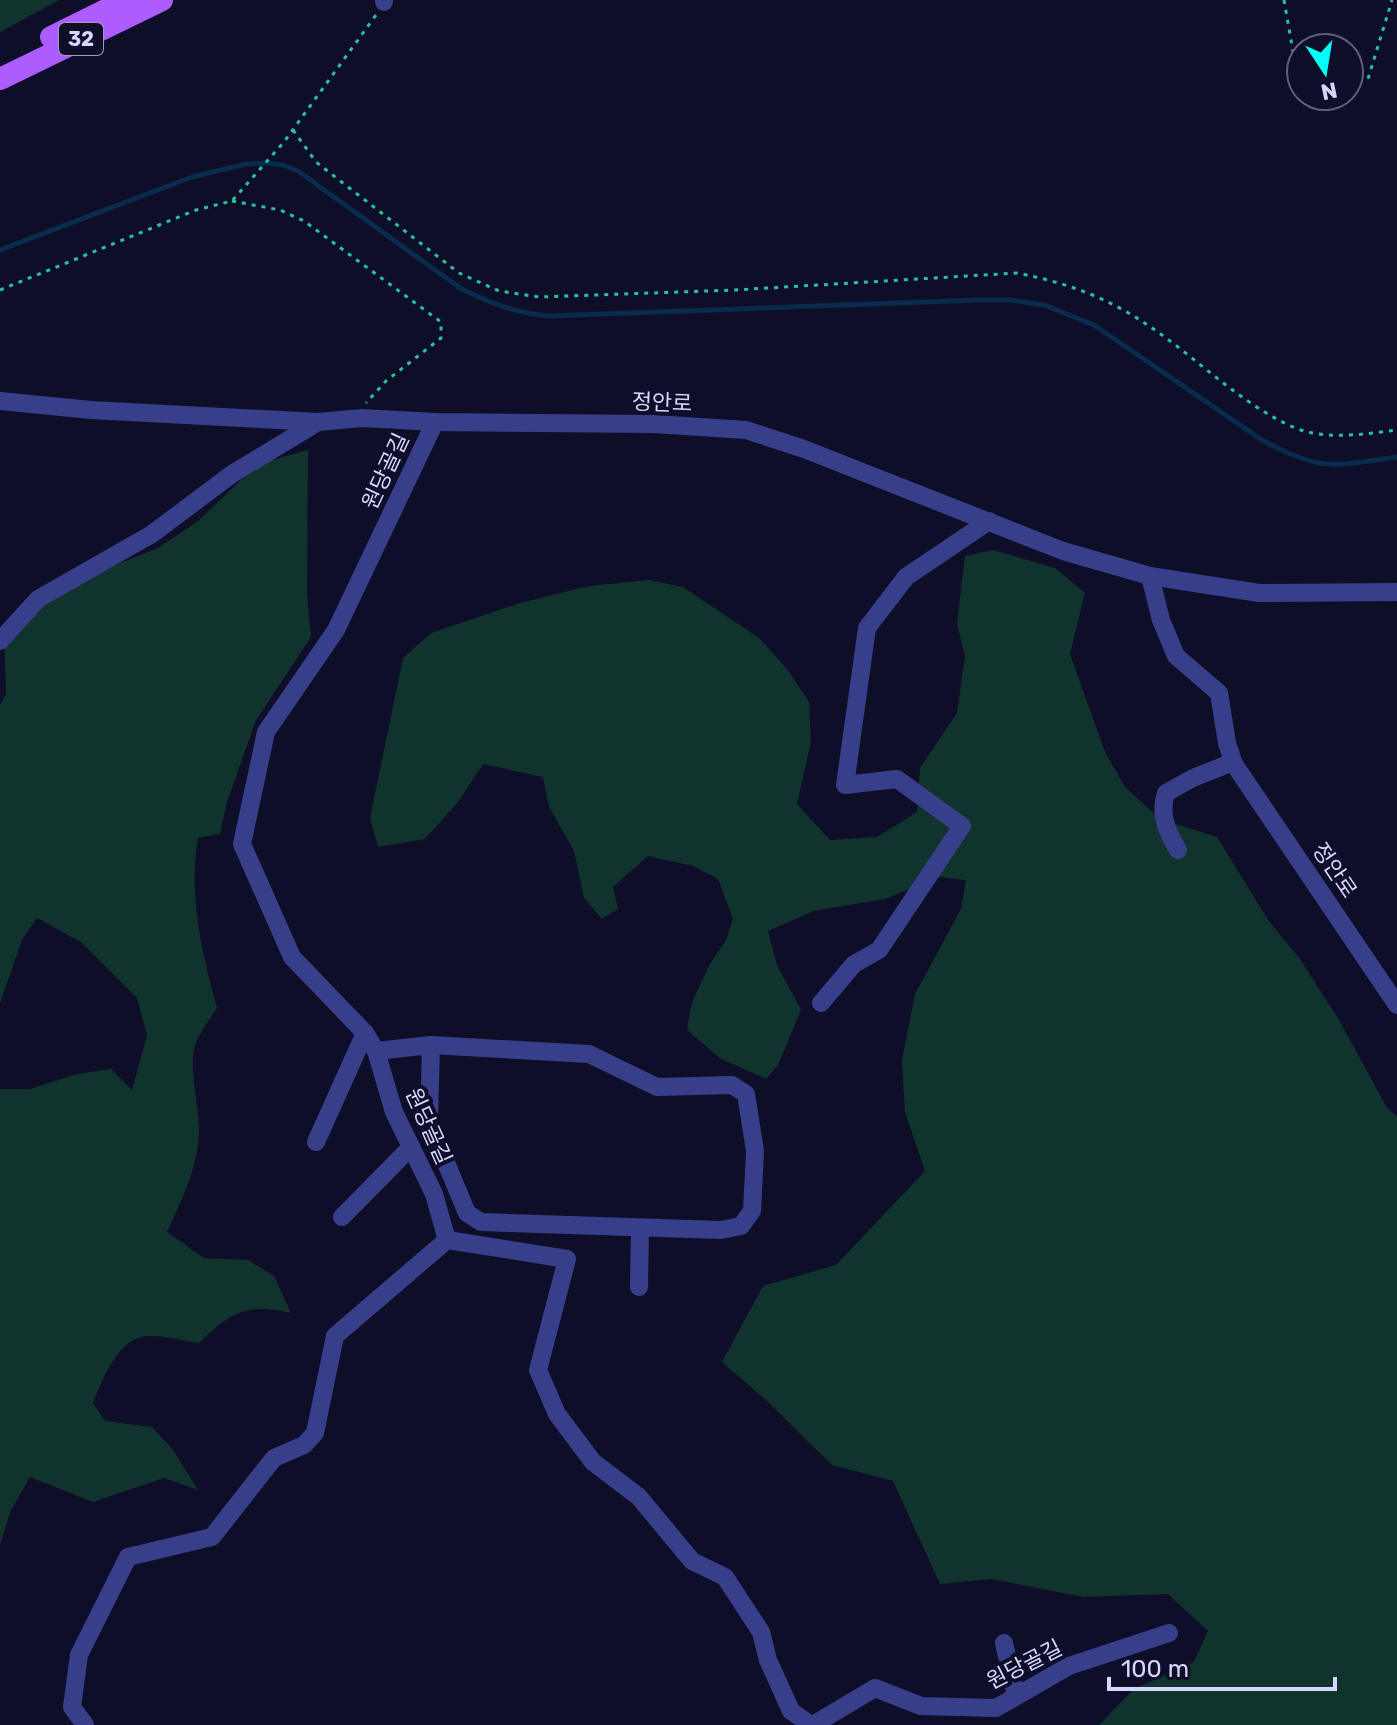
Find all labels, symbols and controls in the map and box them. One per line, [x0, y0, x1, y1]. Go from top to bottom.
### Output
road number: 32 [59, 23, 103, 55]
north arrow [1285, 32, 1365, 112]
text: N [1319, 76, 1340, 106]
street label: 정안로 [631, 388, 693, 417]
street label: 원당골길 [356, 429, 415, 514]
street label: 정안로 [1306, 838, 1363, 903]
street label: 원당골길 [400, 1084, 457, 1169]
street label: 원당골길 [982, 1634, 1066, 1695]
scale bar [1109, 1641, 1335, 1691]
text: 100 m [1121, 1655, 1189, 1683]

